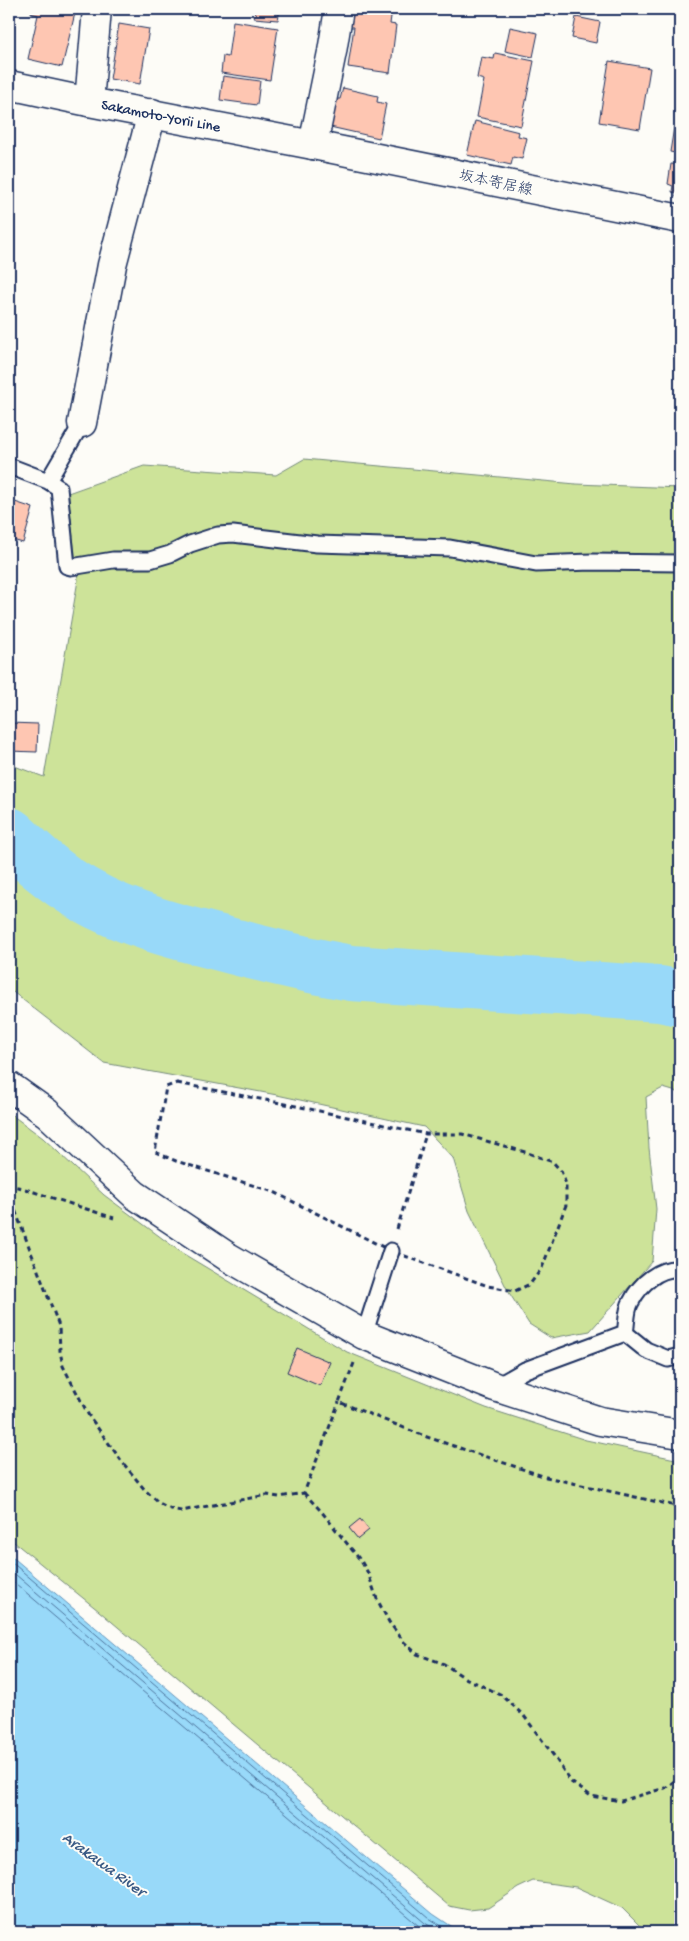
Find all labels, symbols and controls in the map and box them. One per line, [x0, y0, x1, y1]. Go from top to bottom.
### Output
street label: Sakamoto-Yorii Line [99, 97, 222, 137]
street label: 坂本寄居線 [457, 166, 534, 201]
water label: Arakawa River [58, 1829, 151, 1904]

